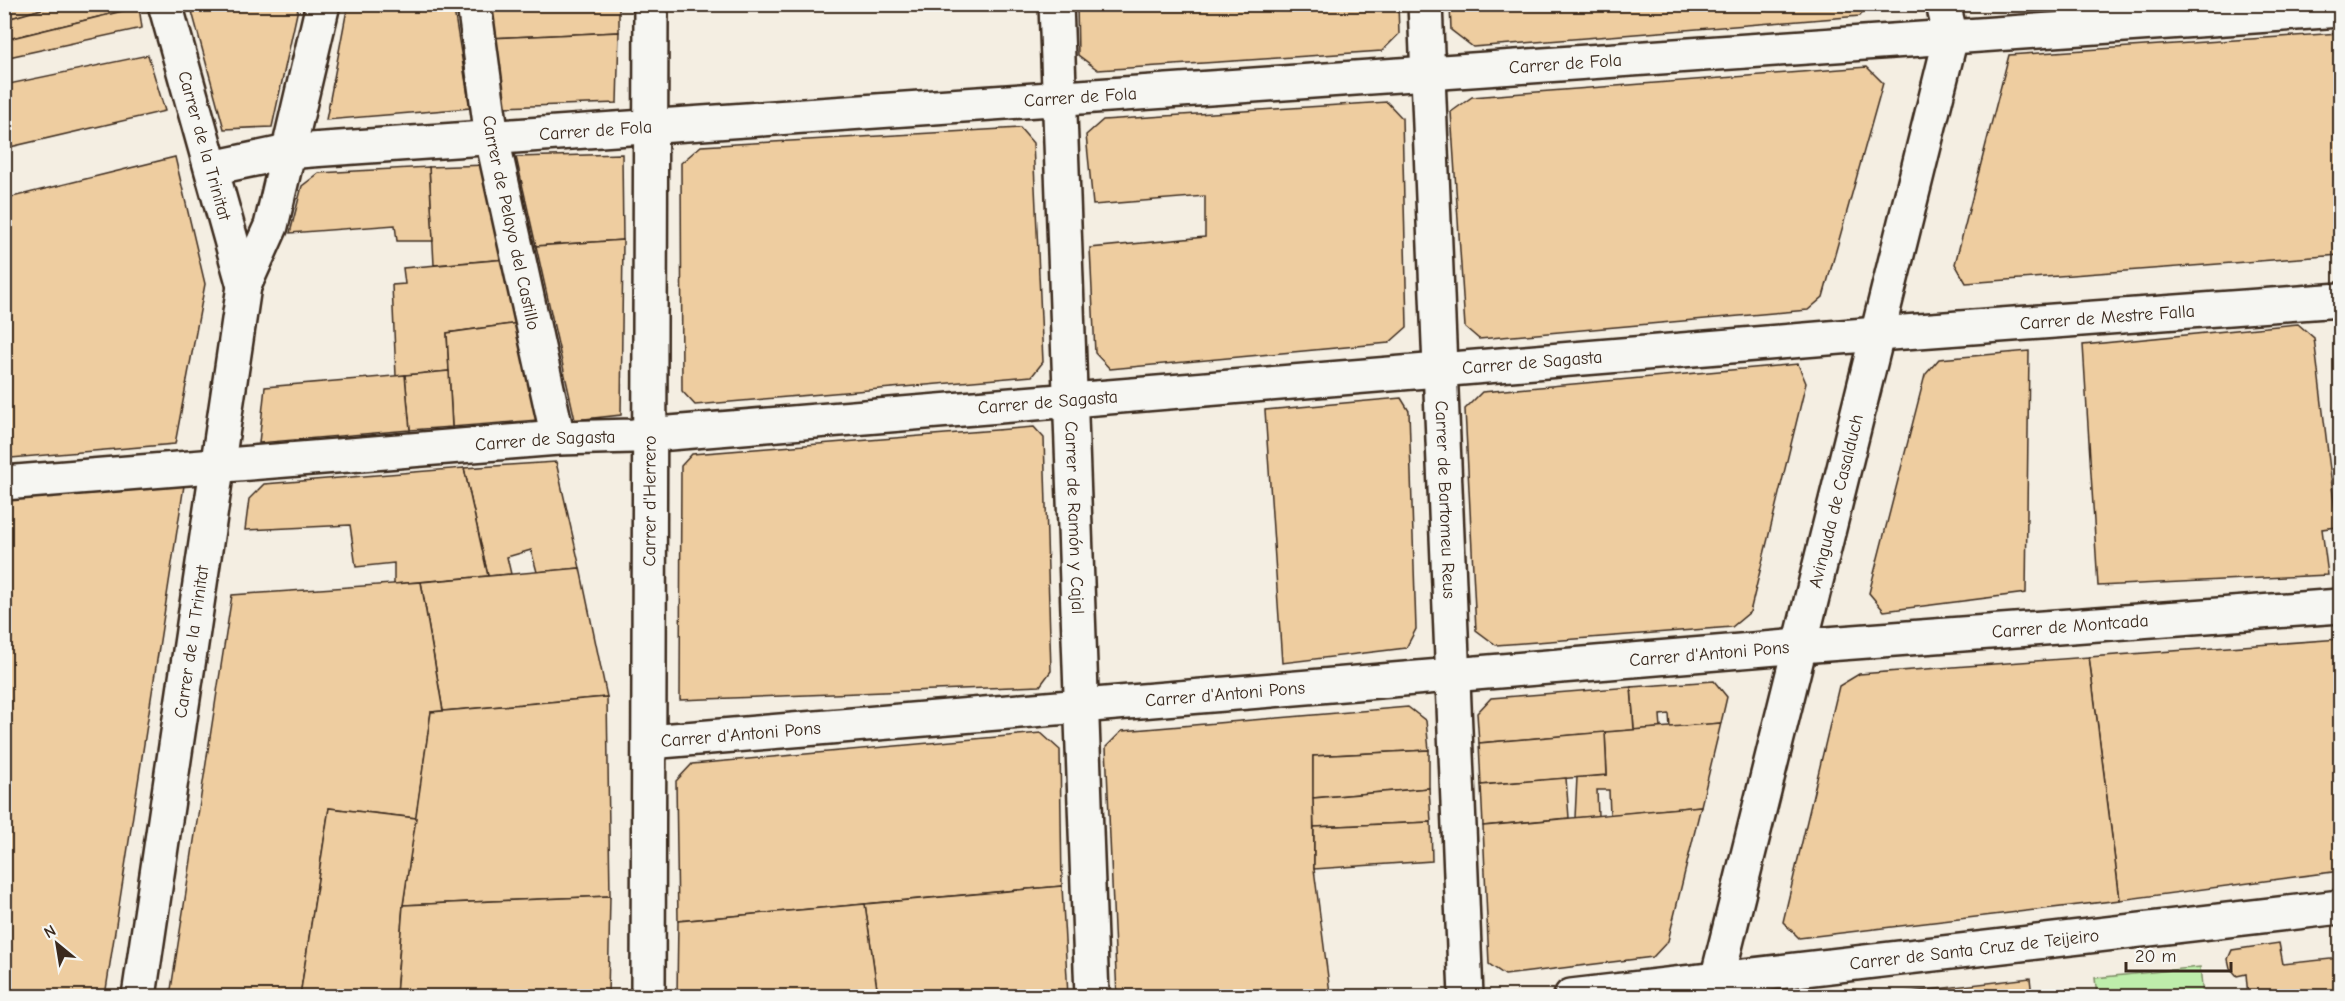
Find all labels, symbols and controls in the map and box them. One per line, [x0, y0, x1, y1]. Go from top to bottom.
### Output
street label: Carrer de Fola [1508, 50, 1623, 78]
street label: Carrer de la Trinitat [173, 69, 235, 224]
street label: Carrer de Fola [1023, 83, 1138, 112]
street label: Carrer de Pelayo del Castillo [478, 114, 544, 332]
street label: Carrer de Fola [538, 117, 653, 145]
street label: Carrer de Mestre Falla [2019, 301, 2196, 334]
street label: Carrer de Sagasta [1461, 347, 1603, 379]
street label: Carrer de Sagasta [977, 386, 1119, 419]
street label: Carrer de Bartomeu Reus [1430, 400, 1460, 599]
street label: Avinguda de Casalduch [1805, 412, 1868, 590]
street label: Carrer de Ramón y Cajal [1060, 421, 1088, 615]
street label: Carrer de Sagasta [474, 426, 616, 456]
street label: Carrer d'Herrero [639, 435, 661, 567]
street label: Carrer de la Trinitat [170, 563, 214, 720]
street label: Carrer de Montcada [1991, 610, 2149, 643]
street label: Carrer d'Antoni Pons [1628, 637, 1790, 671]
street label: Carrer d'Antoni Pons [1144, 677, 1306, 712]
street label: Carrer d'Antoni Pons [660, 718, 822, 752]
north arrow [27, 914, 87, 974]
text: N [41, 921, 59, 942]
street label: Carrer de Santa Cruz de Teijeiro [1849, 925, 2100, 975]
scale bar [2126, 935, 2231, 973]
text: 20 m [2135, 946, 2176, 967]

